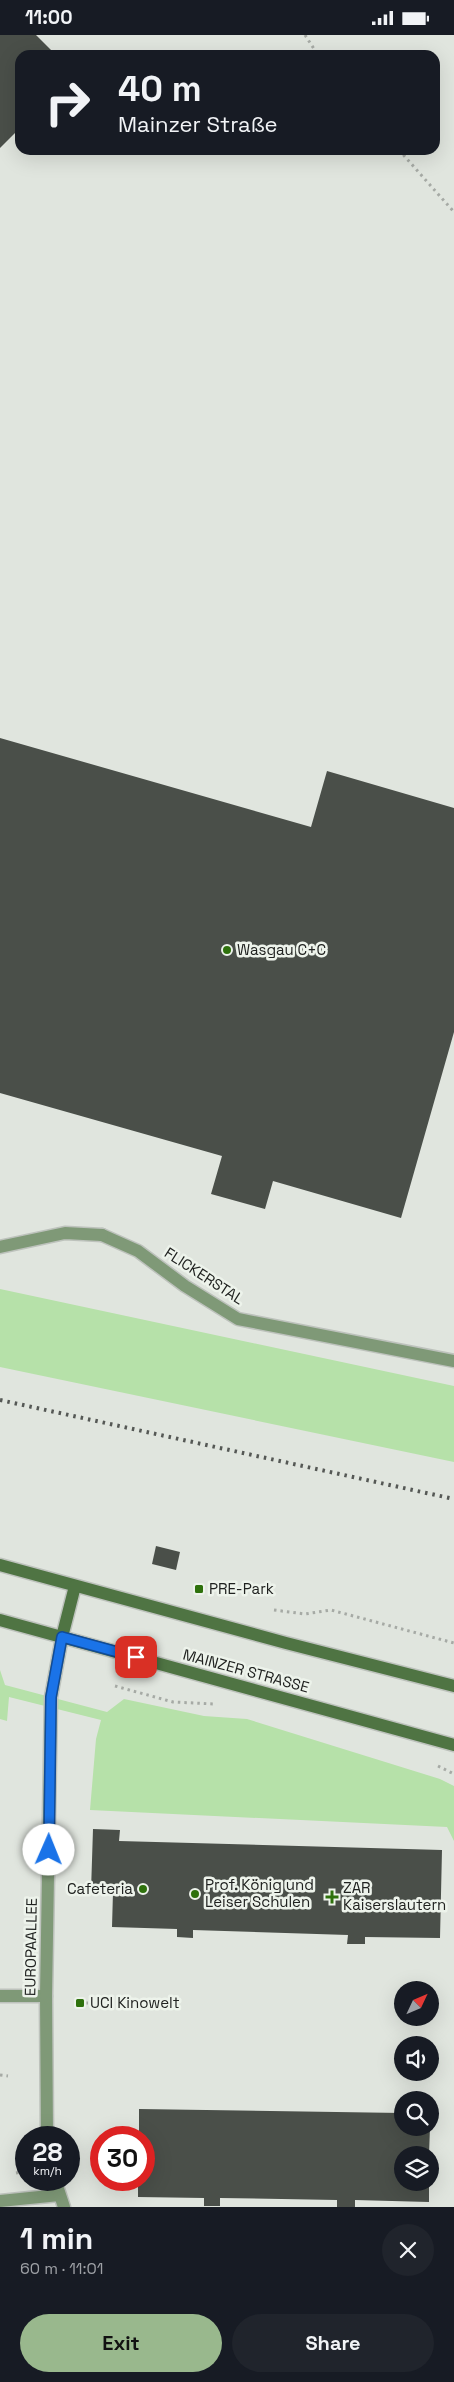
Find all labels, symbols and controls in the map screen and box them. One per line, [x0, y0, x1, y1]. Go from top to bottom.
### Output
text: 11:00 [25, 5, 72, 30]
text: 40 m [118, 67, 202, 111]
icon: right [35, 70, 100, 135]
text: Mainzer Straße [118, 110, 278, 138]
place label: Wasgau C+C [237, 940, 326, 959]
marker: Wasgau C+C [221, 944, 233, 956]
street label: FLICKERSTAL [161, 1243, 247, 1308]
place label: PRE-Park [209, 1579, 274, 1598]
marker: PRE-Park [193, 1583, 205, 1595]
pin [115, 1636, 157, 1678]
icon: arrive [122, 1643, 150, 1671]
street label: MAINZER STRASSE [181, 1645, 311, 1696]
position arrow [22, 1823, 74, 1875]
place label: Prof. König und Leiser Schulen [205, 1875, 314, 1911]
place label: ZAR Kaiserslautern [343, 1878, 446, 1914]
place label: Cafeteria [67, 1879, 133, 1898]
marker: Cafeteria [137, 1883, 149, 1895]
marker: Prof. König und Leiser Schulen [189, 1888, 201, 1900]
marker: ZAR Kaiserslautern [325, 1890, 339, 1904]
street label: EUROPAALLEE [20, 1898, 41, 1996]
north arrow [394, 1981, 439, 2026]
map controls [394, 1981, 439, 2191]
place label: UCI Kinowelt [90, 1993, 180, 2012]
marker: UCI Kinowelt [74, 1997, 86, 2009]
button: sound [394, 2036, 439, 2081]
button: search [394, 2091, 439, 2136]
speed limit sign: 30 [90, 2126, 155, 2191]
text: 28 [33, 2136, 62, 2168]
button: layers [394, 2146, 439, 2191]
text: km/h [33, 2163, 62, 2179]
text: 1 min [20, 2219, 93, 2258]
button: close [382, 2224, 434, 2276]
text: 60 m · 11:01 [20, 2258, 104, 2279]
button: Exit [20, 2314, 222, 2372]
button: Share [232, 2314, 434, 2372]

